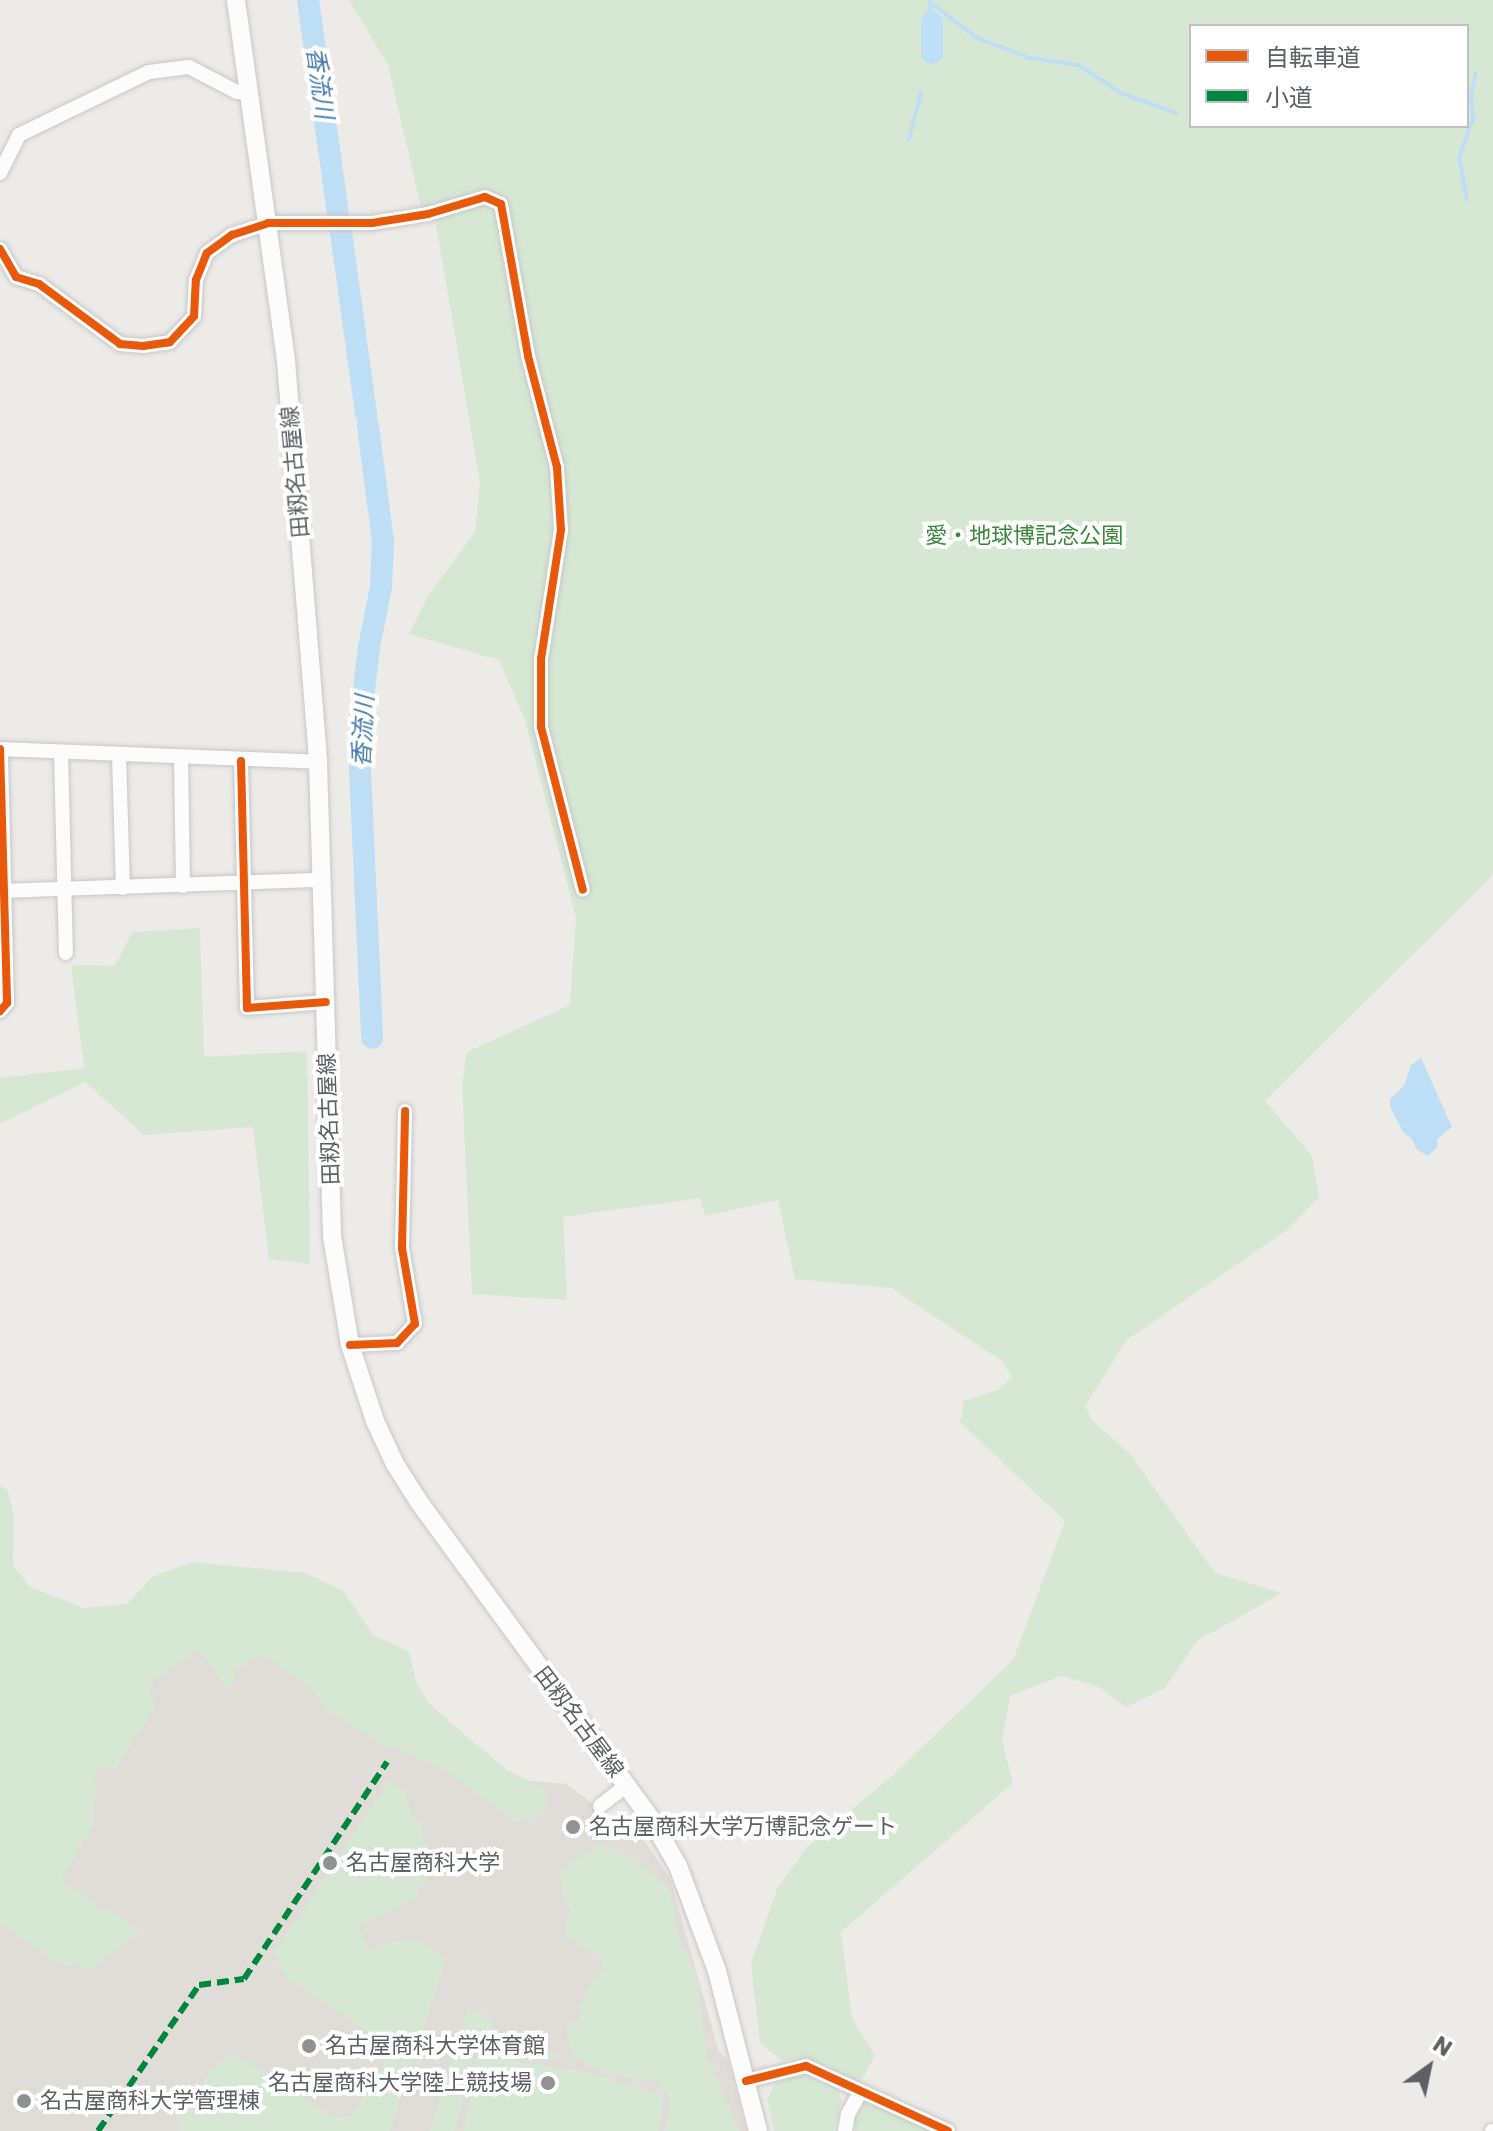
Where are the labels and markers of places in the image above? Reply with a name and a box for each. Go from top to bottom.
place label: 名古屋商科大学万博記念ゲート [589,1814,897,1840]
marker: 名古屋商科大学万博記念ゲート [564,1818,582,1836]
place label: 名古屋商科大学 [346,1850,500,1876]
marker: 名古屋商科大学 [321,1854,339,1872]
place label: 名古屋商科大学体育館 [325,2033,545,2059]
marker: 名古屋商科大学体育館 [300,2037,318,2055]
place label: 名古屋商科大学陸上競技場 [268,2070,532,2096]
marker: 名古屋商科大学陸上競技場 [539,2074,557,2092]
place label: 名古屋商科大学管理棟 [40,2088,260,2114]
marker: 名古屋商科大学管理棟 [15,2092,33,2110]

